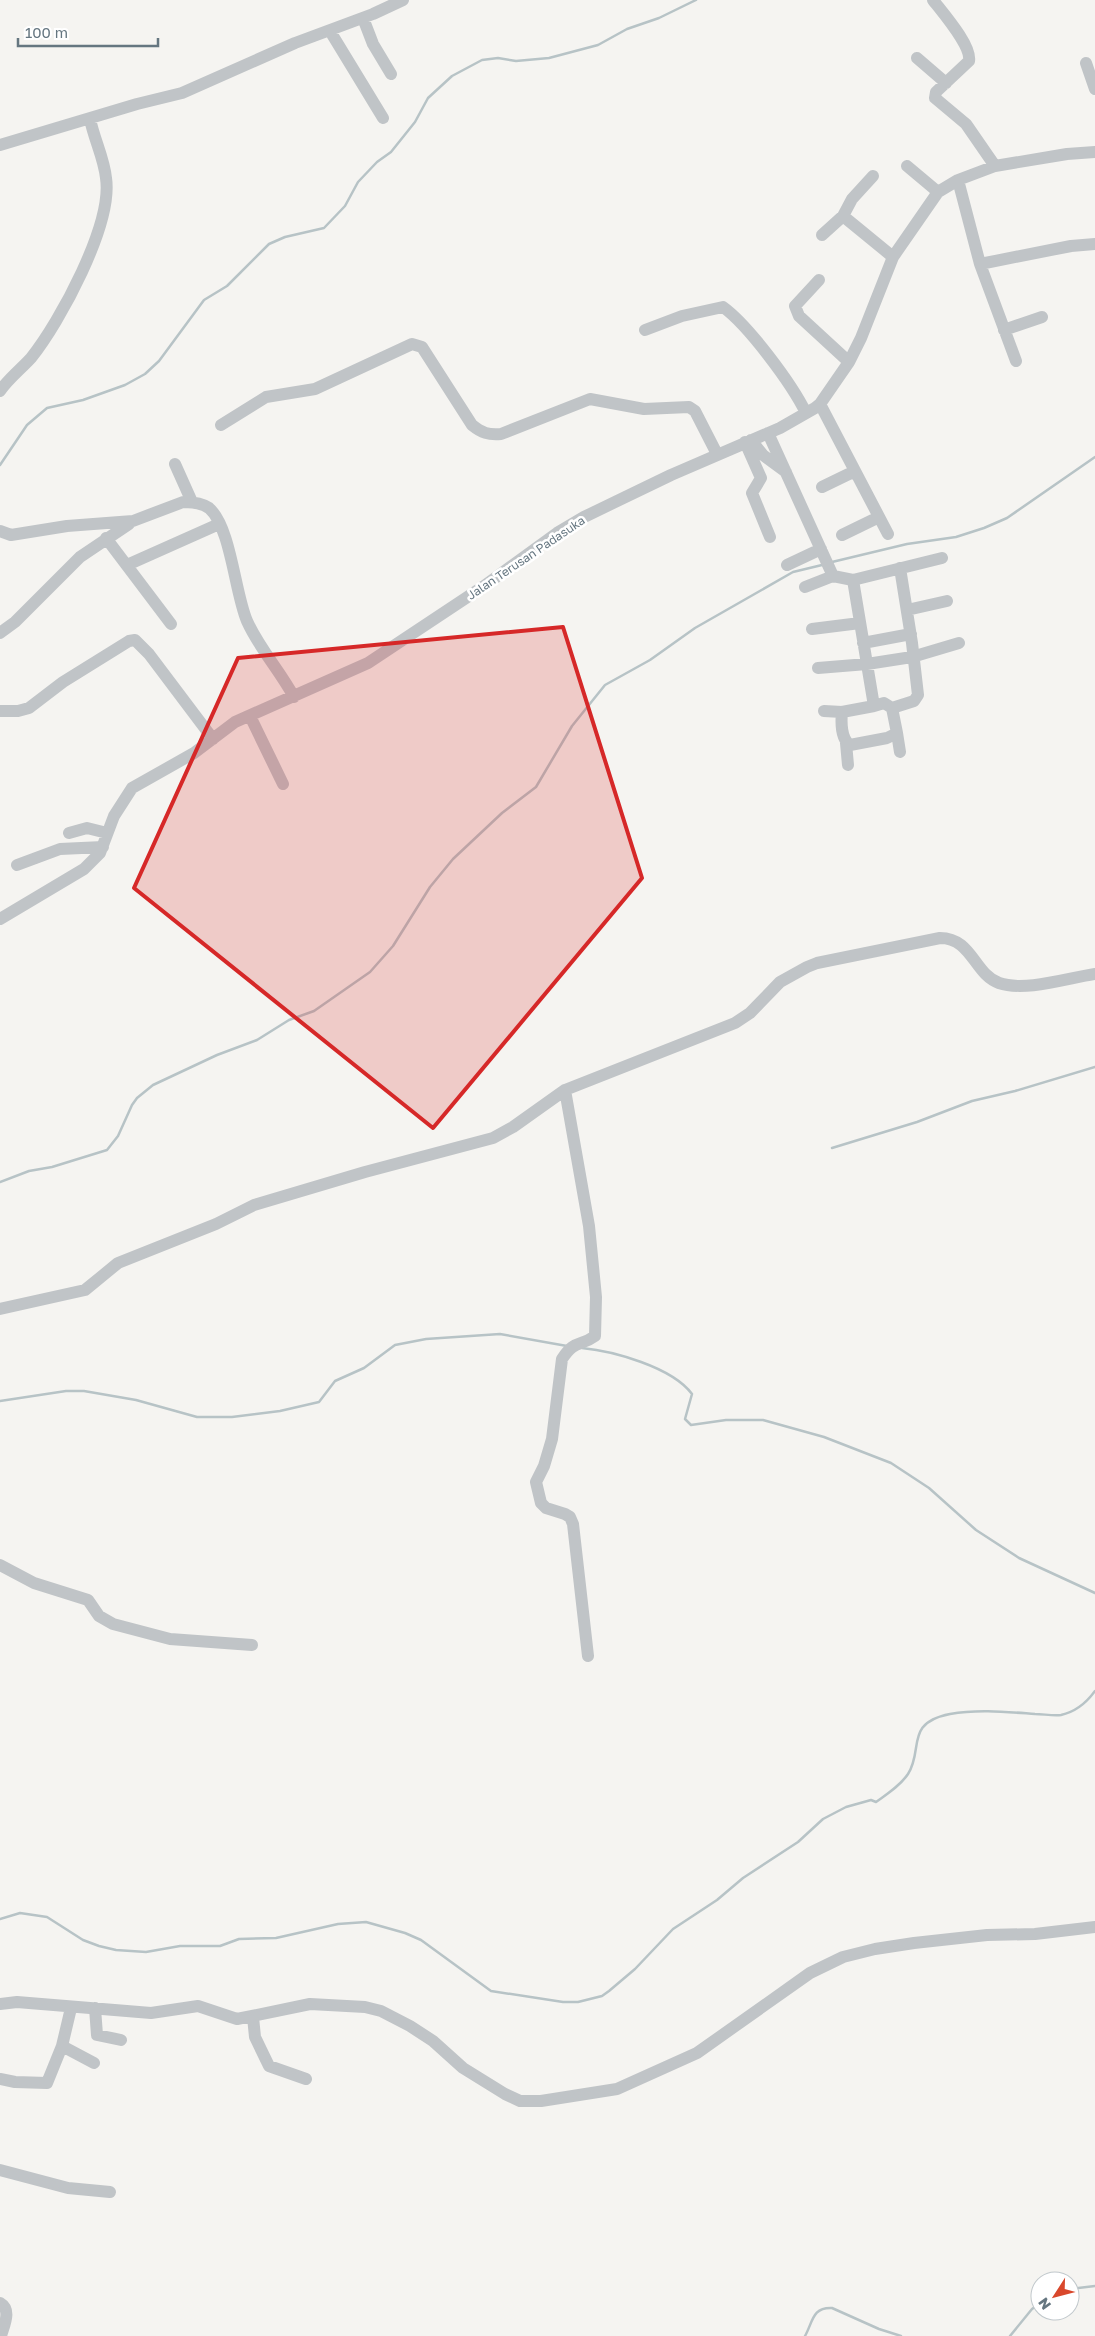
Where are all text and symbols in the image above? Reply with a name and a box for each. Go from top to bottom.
scale bar [18,15,158,47]
text: 100 m [25,23,68,41]
street label: Jalan Terusan Padasuka [464,513,588,603]
north arrow [1030,2271,1080,2321]
text: N [1034,2295,1054,2313]

